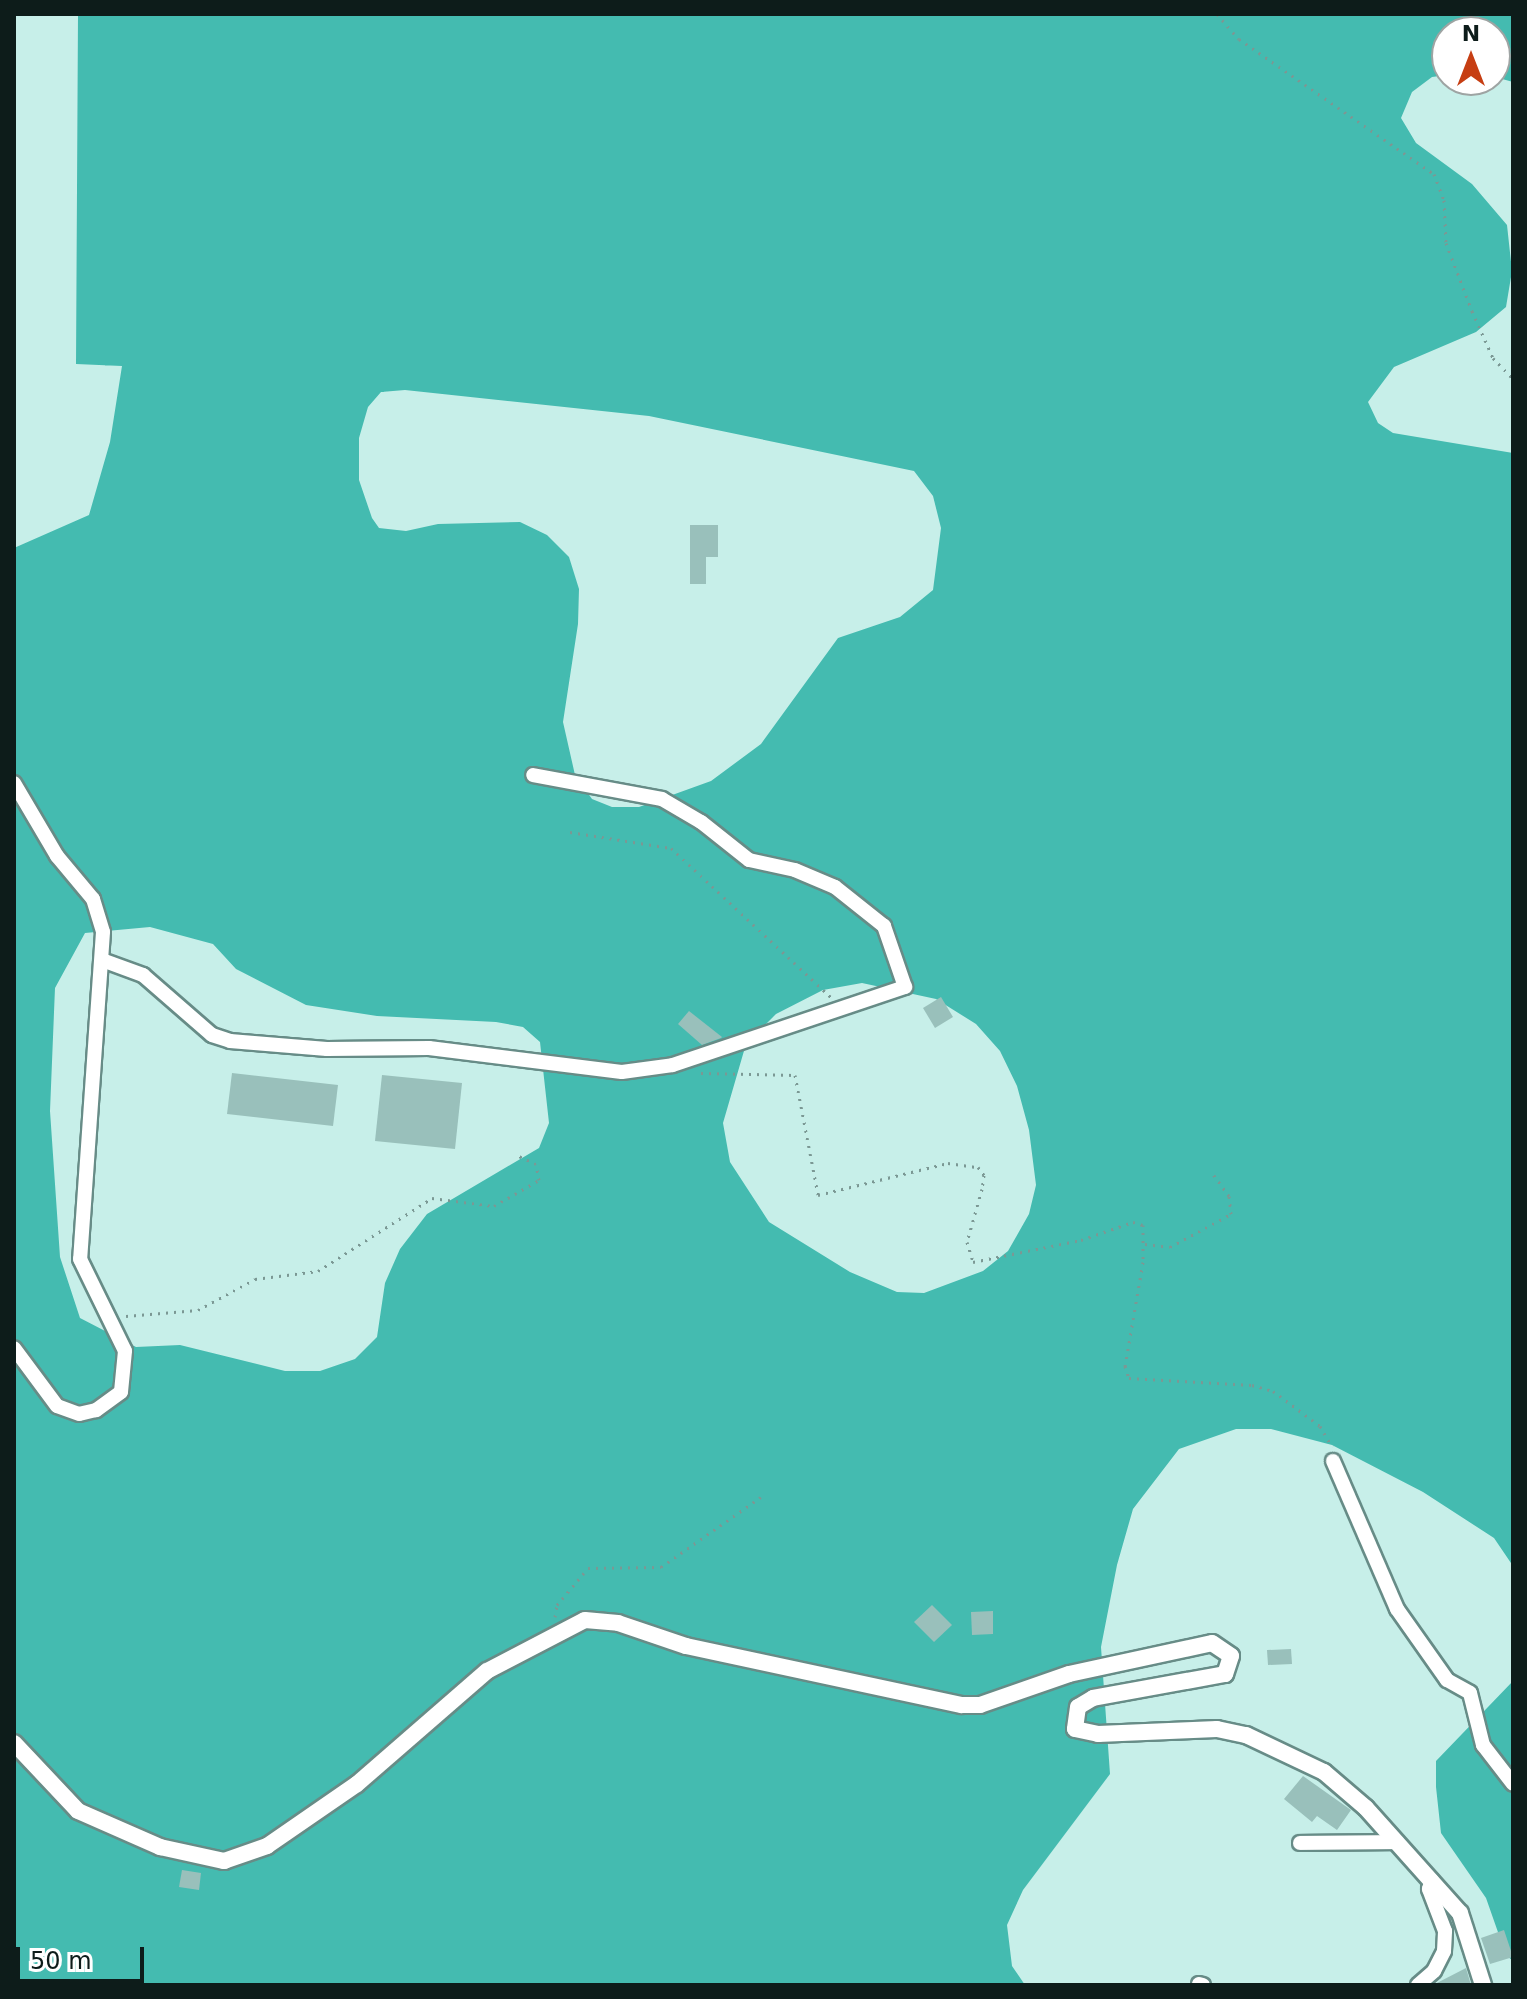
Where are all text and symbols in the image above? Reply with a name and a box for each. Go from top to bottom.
north arrow [1431,16,1511,96]
text: N [1462,21,1480,46]
scale bar [20,1931,148,1981]
text: 50 m [30,1947,92,1975]

